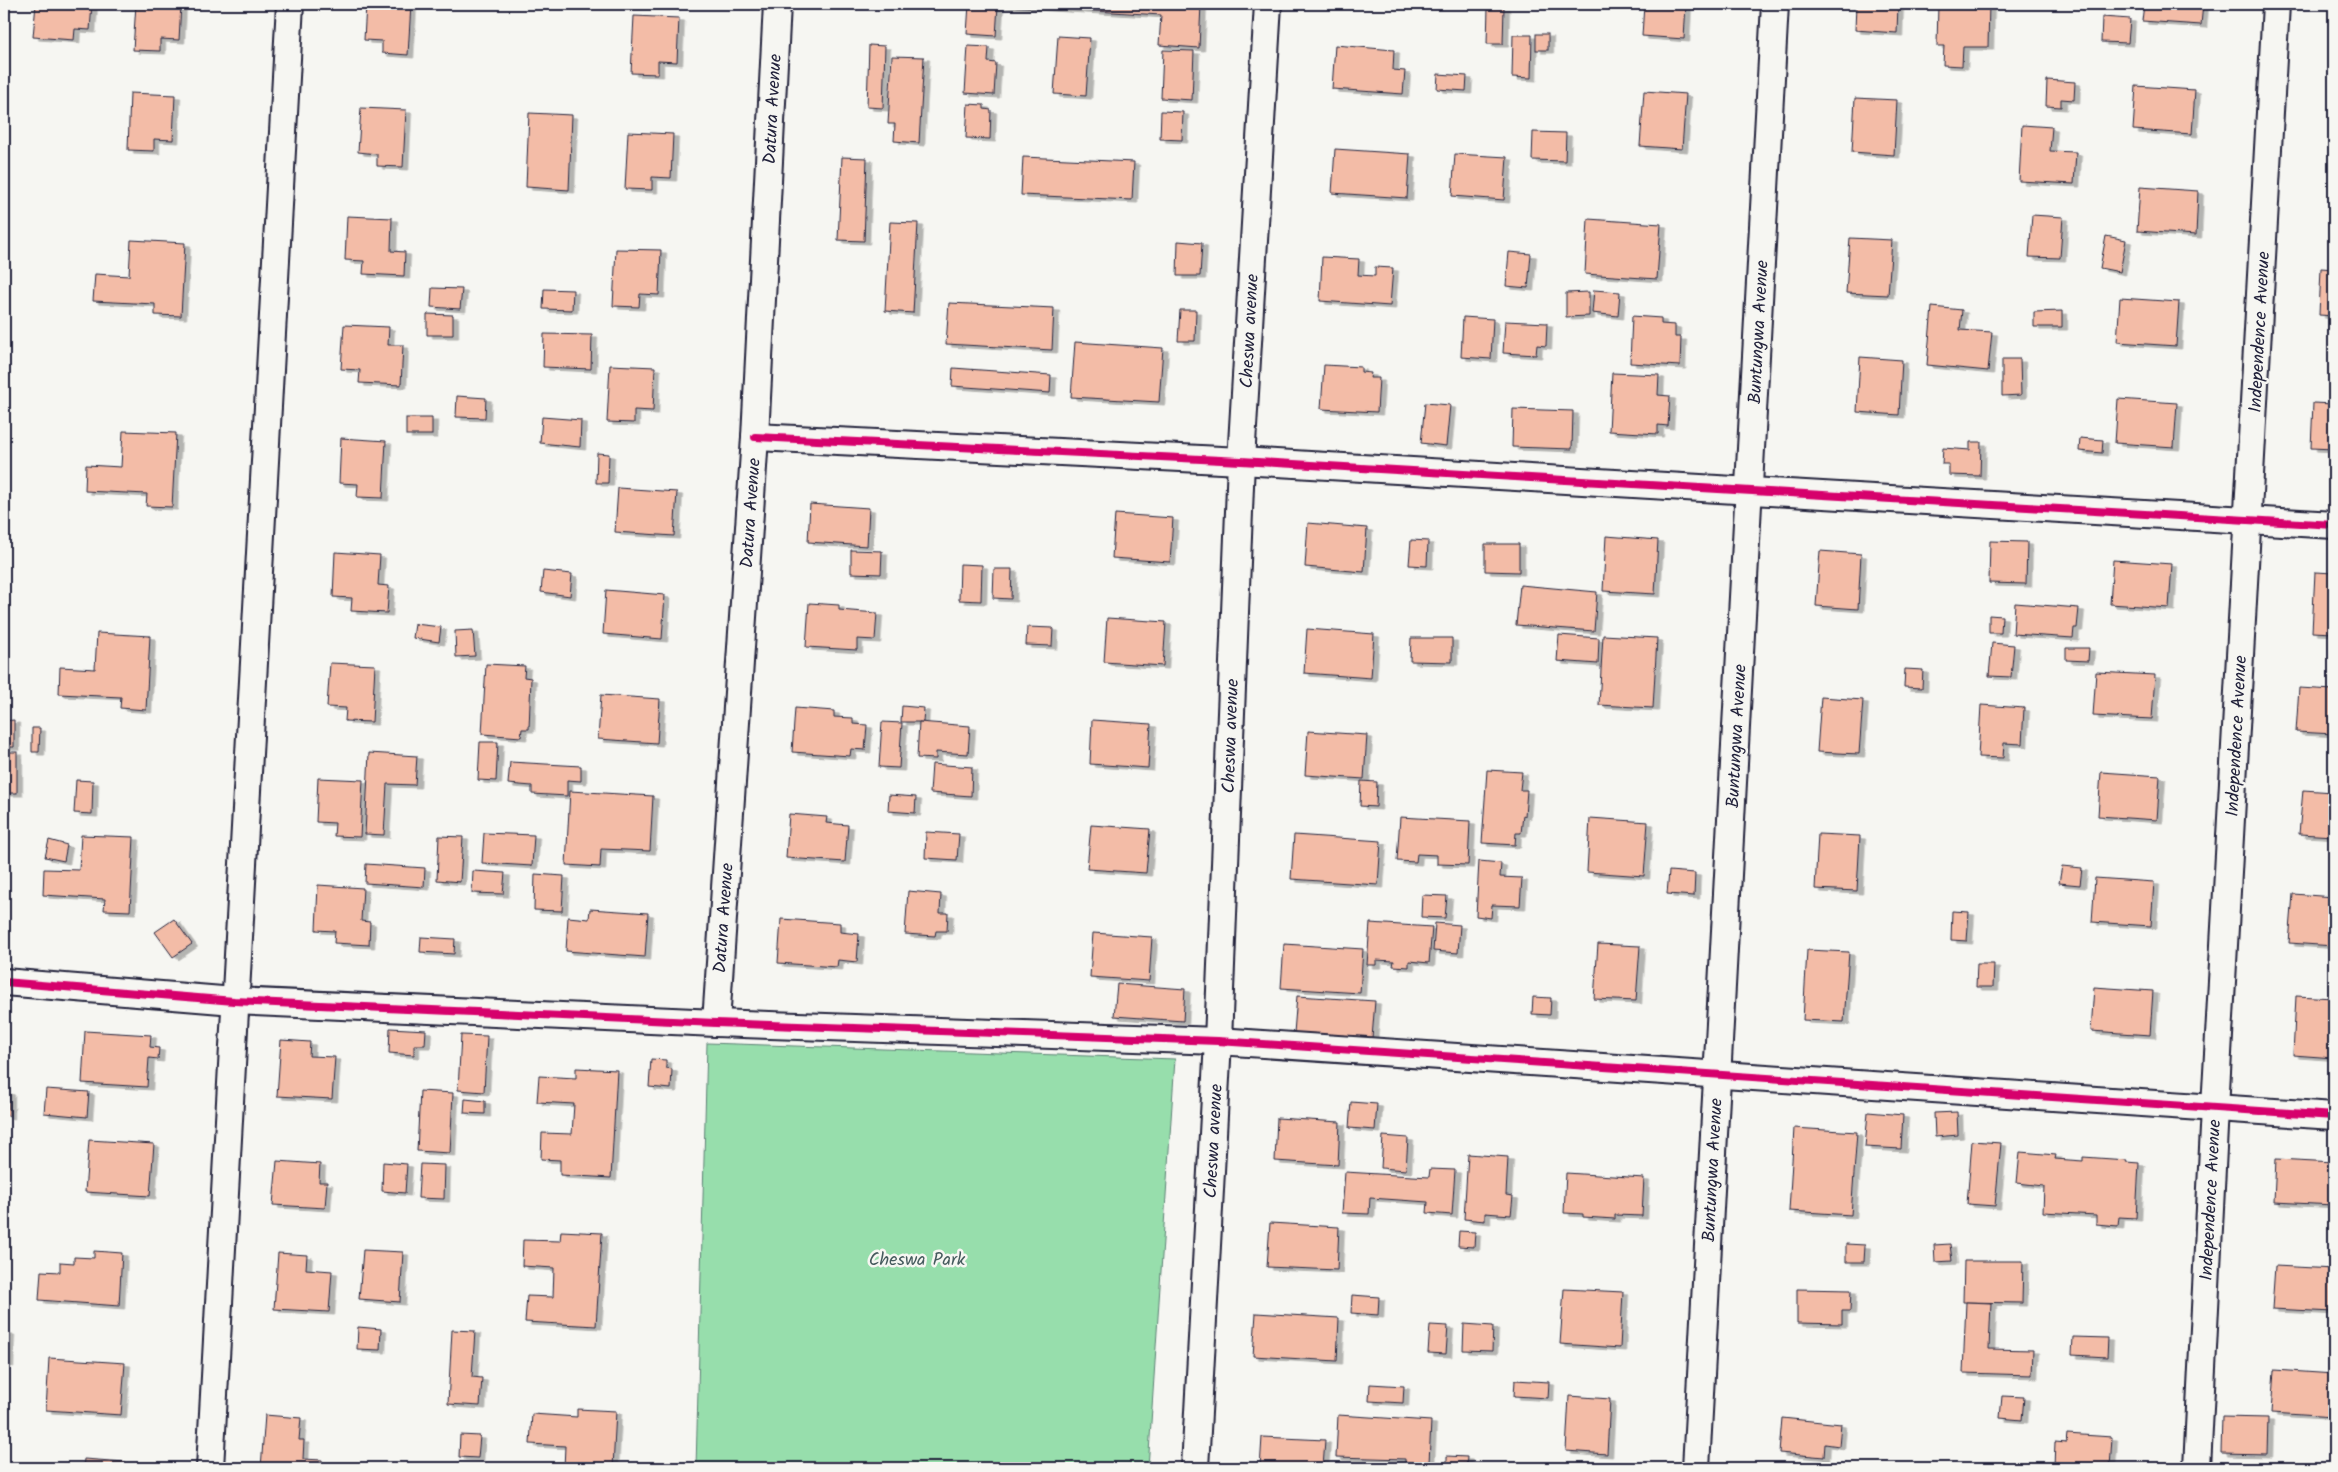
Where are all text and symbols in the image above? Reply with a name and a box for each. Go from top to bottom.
street label: Datura Avenue [756,53,791,165]
street label: Independence Avenue [2242,251,2279,414]
street label: Buntungwa Avenue [1741,259,1778,405]
street label: Cheswa avenue [1233,273,1268,389]
street label: Datura Avenue [733,457,770,569]
street label: Independence Avenue [2219,655,2256,818]
street label: Buntungwa Avenue [1719,663,1756,809]
street label: Cheswa avenue [1215,678,1248,794]
street label: Datura Avenue [706,862,743,974]
street label: Cheswa avenue [1197,1083,1232,1199]
street label: Buntungwa Avenue [1695,1097,1732,1243]
street label: Independence Avenue [2193,1119,2230,1282]
park label: Cheswa Park [869,1246,966,1275]

